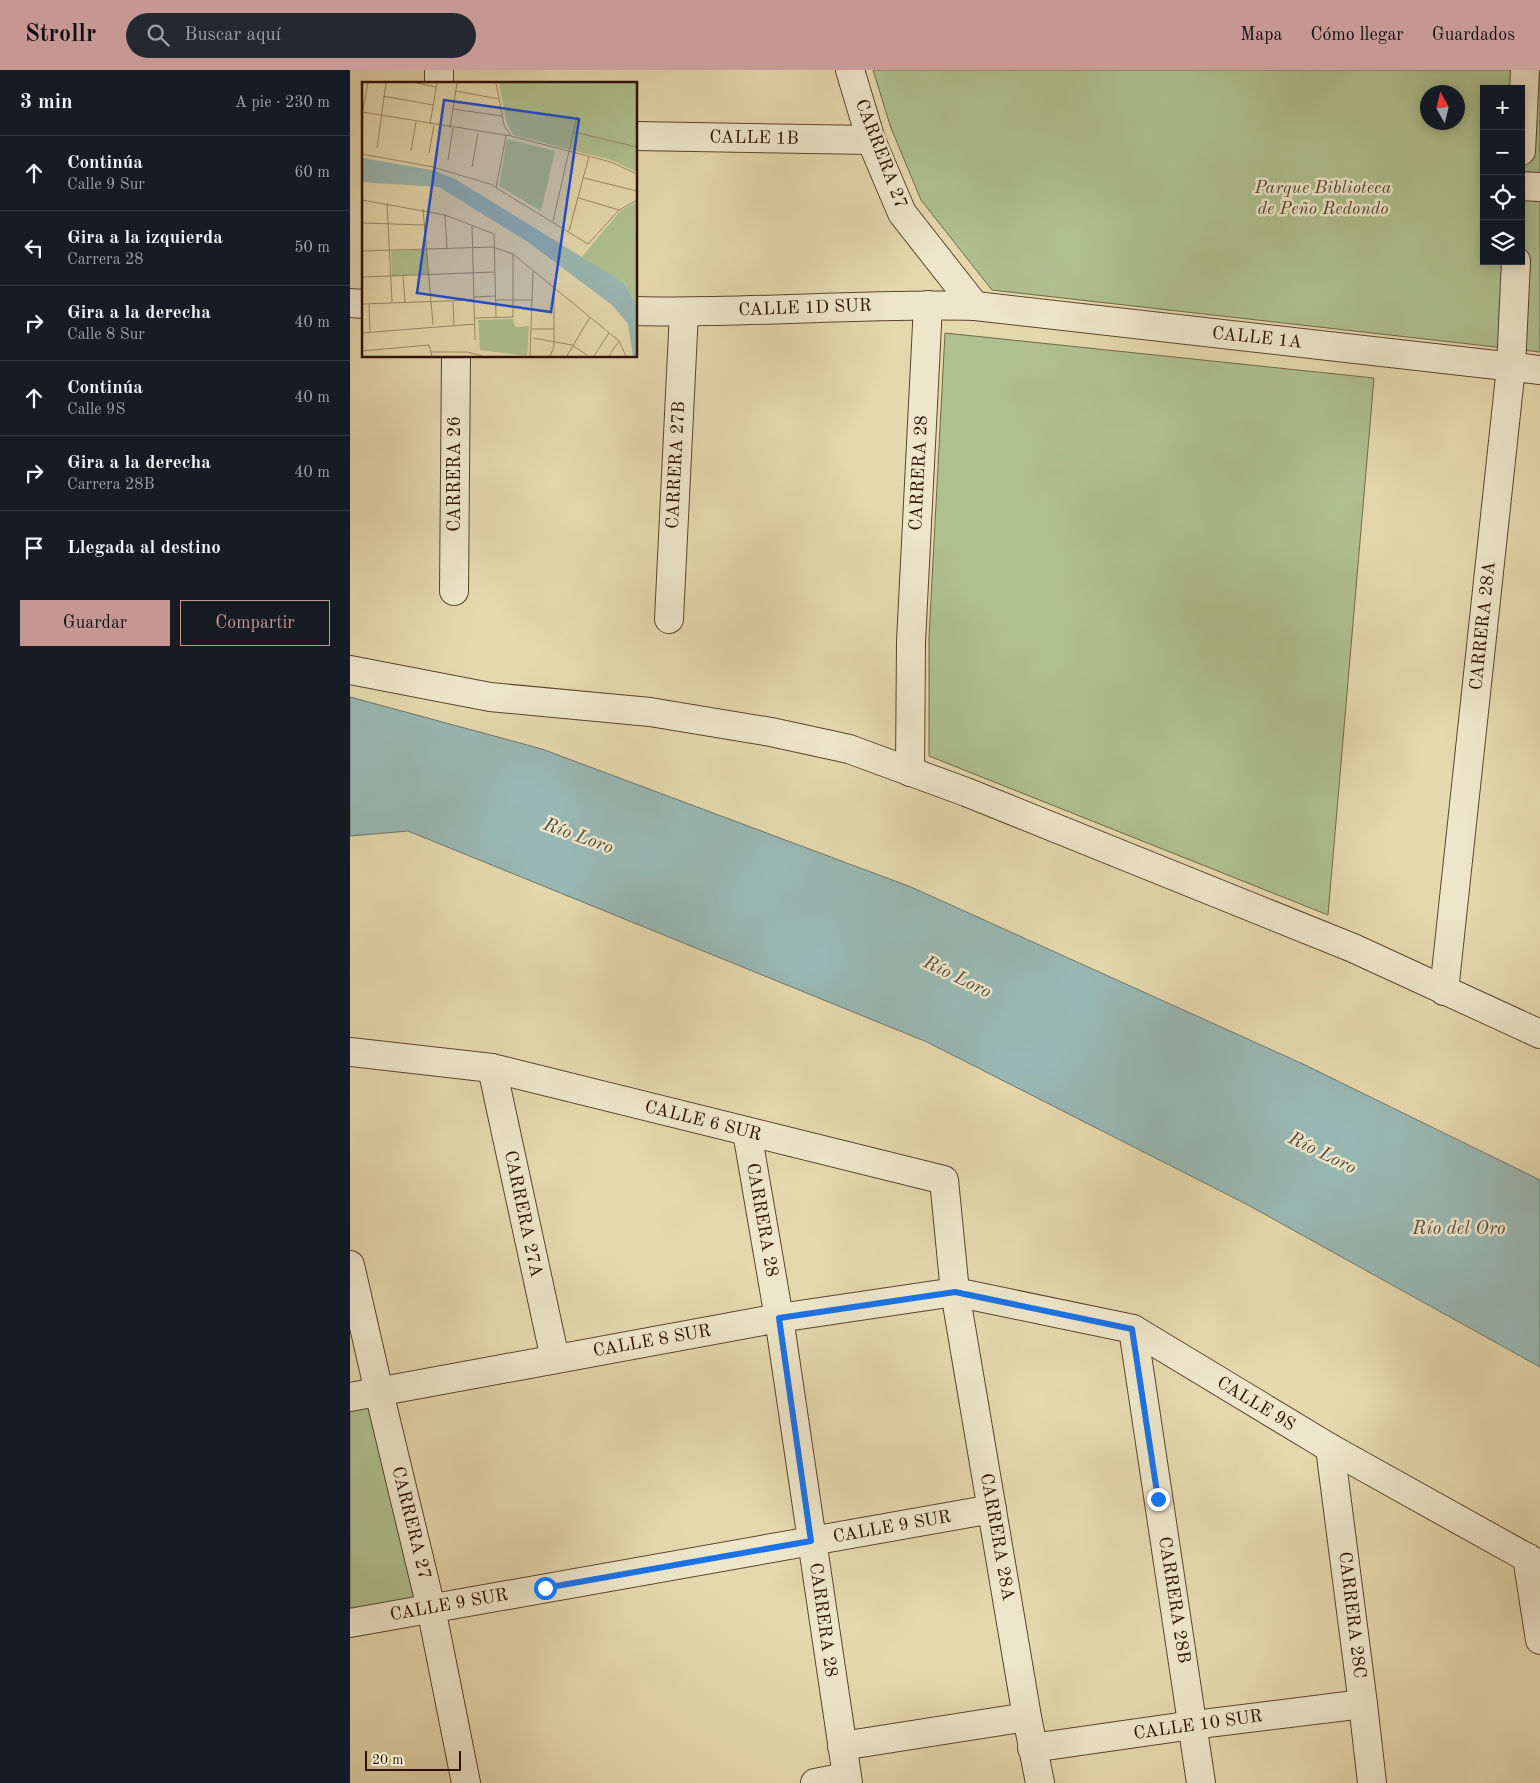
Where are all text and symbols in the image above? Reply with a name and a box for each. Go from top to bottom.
search box [126,13,476,58]
icon: search [144,21,172,49]
text: Strollr [25,23,96,47]
text: Buscar aquí [184,26,281,45]
text: Mapa [1240,26,1282,44]
text: Cómo llegar [1310,26,1404,44]
text: Guardados [1432,26,1515,44]
inset map [362,82,638,358]
north arrow [1420,85,1465,130]
map controls [1480,85,1525,265]
button: + [1480,85,1525,130]
text: 3 min [20,92,73,113]
text: A pie · 230 m [235,95,330,111]
street label: CARRERA 27 [852,97,910,211]
street label: CALLE 1B [709,128,799,148]
button: − [1480,130,1525,175]
text: Continúa [67,154,143,173]
icon: ahead [20,159,48,187]
text: 60 m [294,165,330,181]
button: locate [1480,175,1525,220]
text: Calle 9 Sur [67,177,145,193]
park label: Parque Biblioteca de Peño Redondo [1254,179,1392,218]
button: layers [1480,220,1525,265]
text: Gira a la izquierda [67,229,223,248]
icon: left [20,234,48,262]
text: 50 m [294,240,330,256]
text: Carrera 28 [67,252,144,268]
street label: CALLE 1D SUR [738,297,872,319]
text: Gira a la derecha [67,304,211,323]
icon: right [20,309,48,337]
text: 40 m [294,315,330,331]
street label: CALLE 1A [1211,324,1303,352]
text: Calle 8 Sur [67,327,145,343]
text: Continúa [67,379,143,398]
icon: ahead [20,384,48,412]
text: 40 m [294,390,330,406]
street label: CARRERA 27B [664,401,688,529]
text: Calle 9S [67,402,125,418]
street label: CARRERA 28 [907,415,931,531]
street label: CARRERA 26 [446,416,464,532]
text: Gira a la derecha [67,454,211,473]
icon: right [20,459,48,487]
text: 40 m [294,465,330,481]
text: Carrera 28B [67,477,155,493]
icon: arrive [20,534,48,562]
text: Llegada al destino [67,539,221,558]
street label: CARRERA 28A [1467,560,1499,691]
button: Guardar [20,600,170,646]
button: Compartir [180,600,330,646]
water label: Río Loro [540,815,616,858]
water label: Río Loro [919,953,994,1003]
street label: CALLE 6 SUR [643,1098,763,1144]
water label: Río Loro [1284,1129,1359,1179]
street label: CARRERA 27A [501,1149,545,1279]
street label: CARRERA 28 [743,1161,781,1279]
water label: Río del Oro [1411,1220,1506,1239]
street label: CALLE 8 SUR [592,1322,713,1360]
street label: CALLE 9S [1214,1374,1298,1434]
street label: CARRERA 27 [388,1465,434,1581]
street label: CARRERA 28A [977,1472,1017,1603]
route end [1147,1488,1170,1511]
street label: CALLE 9 SUR [832,1508,953,1546]
street label: CARRERA 28B [1155,1535,1193,1665]
street label: CARRERA 28C [1335,1551,1369,1679]
street label: CARRERA 28 [806,1561,840,1679]
route start [534,1577,557,1600]
street label: CALLE 9 SUR [389,1586,510,1624]
street label: CALLE 10 SUR [1132,1707,1264,1743]
scale bar [365,1748,461,1771]
text: 20 m [372,1753,403,1767]

